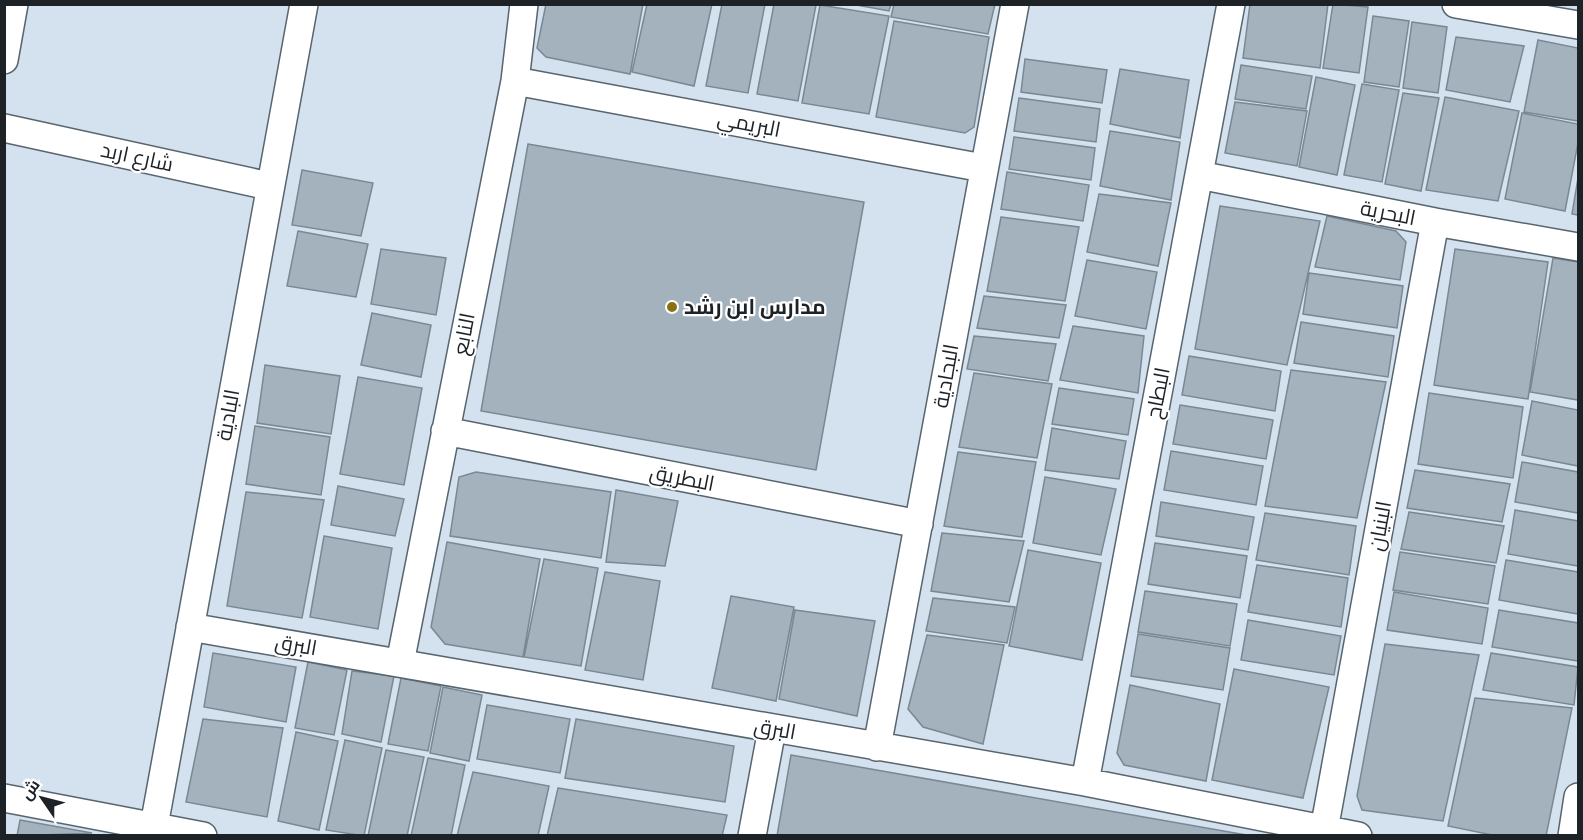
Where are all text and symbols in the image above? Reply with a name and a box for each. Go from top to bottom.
street label: البريمي [715,103,783,146]
street label: شارع اربد [98,135,176,178]
street label: البحرية [1358,193,1418,231]
place label: مدارس ابن رشد [684,292,826,320]
marker: مدارس ابن رشد [665,300,679,314]
street label: النابع [445,310,482,358]
street label: البجادية [926,342,964,410]
street label: البطاح [1138,365,1177,421]
street label: البادية [209,387,245,443]
street label: البطريق [647,457,717,497]
street label: البنيان [1361,499,1397,553]
street label: البرق [273,627,319,661]
street label: البرق [752,711,798,745]
north arrow [12,768,72,828]
text: ش [16,775,44,804]

